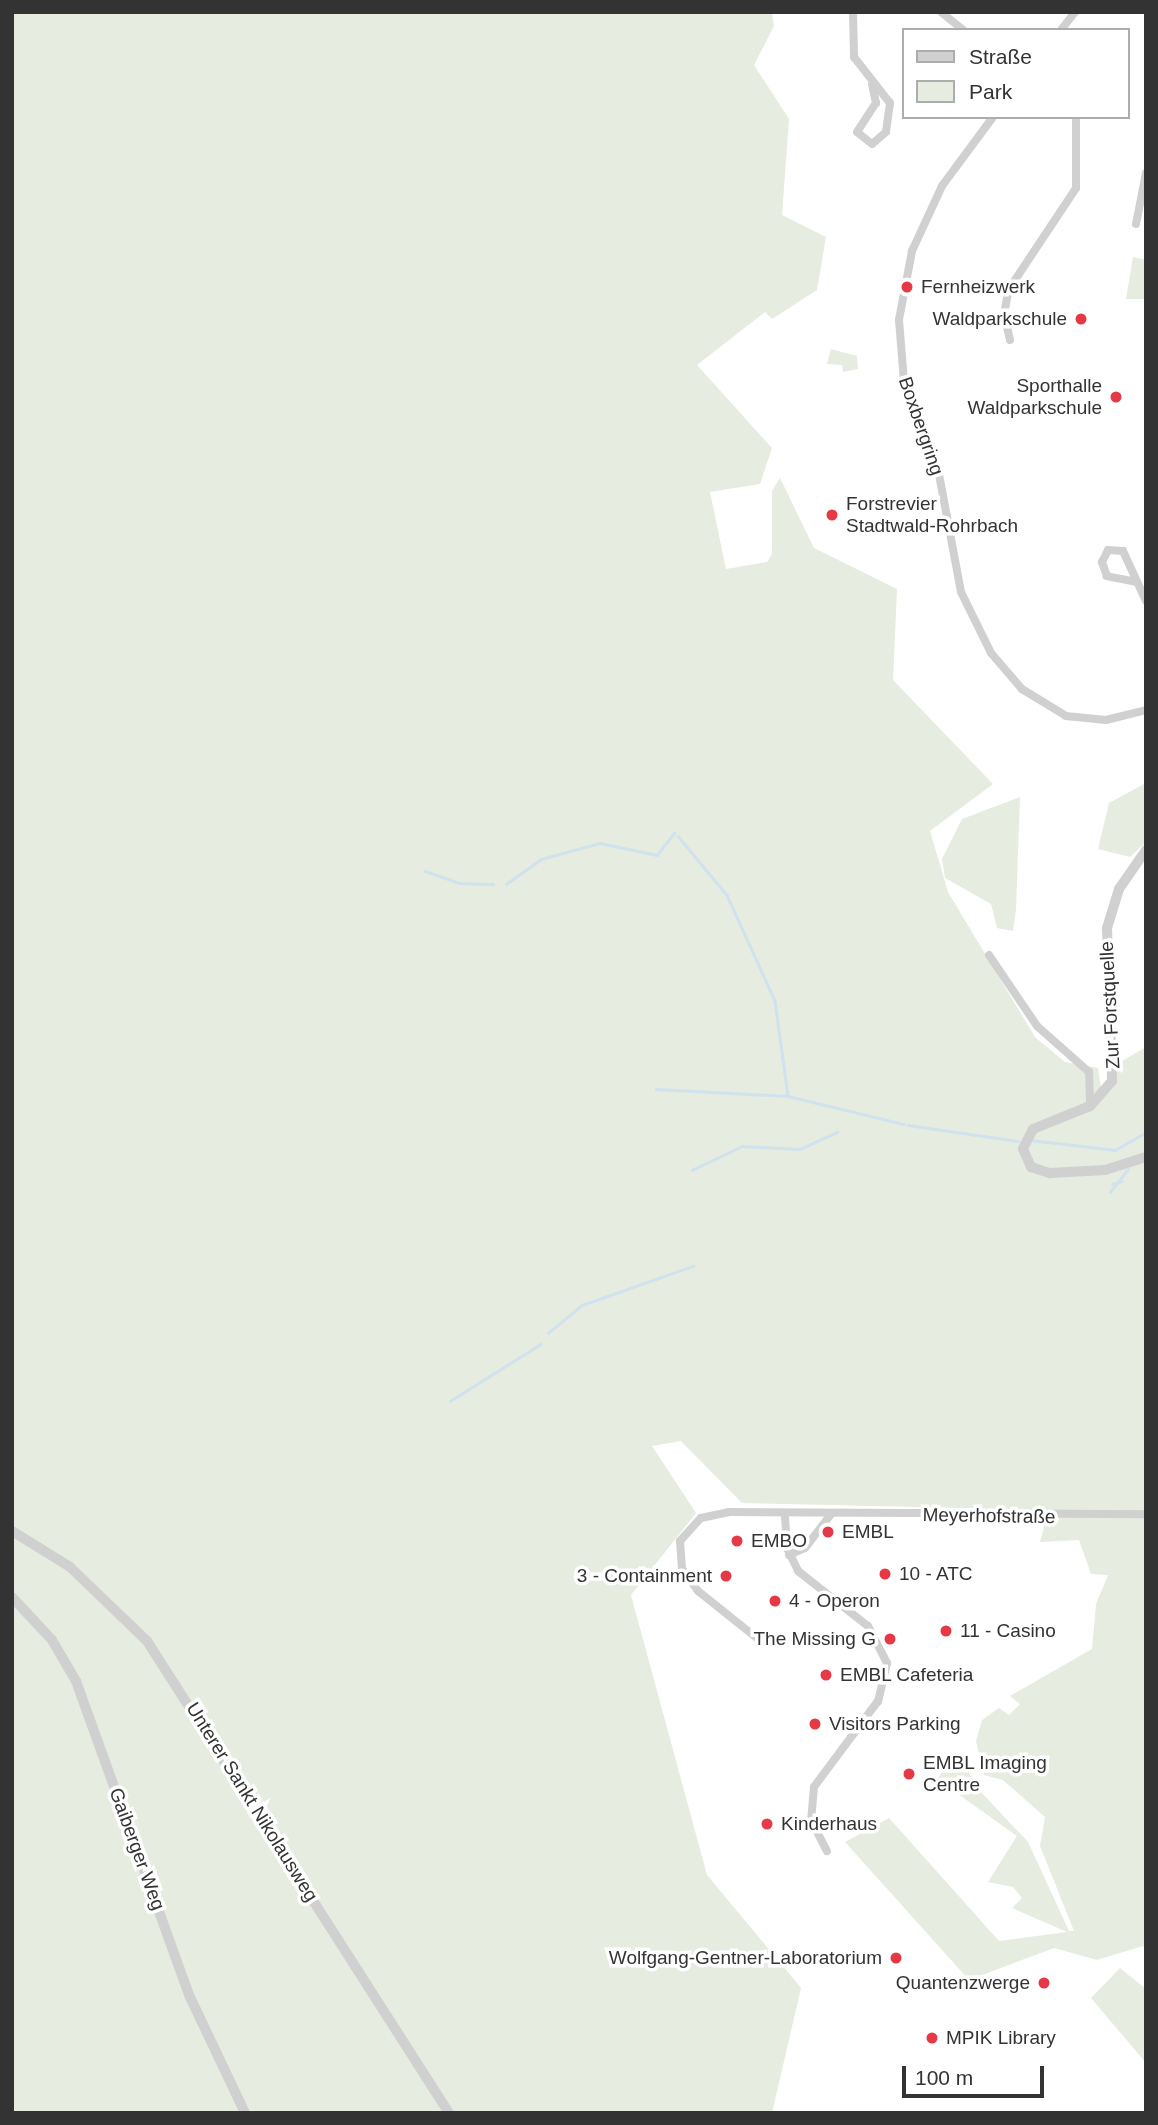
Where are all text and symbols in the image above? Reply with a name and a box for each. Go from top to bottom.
legend [902,28,1130,119]
text: Straße [969,45,1032,68]
text: Park [969,80,1012,103]
place label: Fernheizwerk [921,276,1035,298]
marker: Fernheizwerk [899,279,915,295]
place label: Waldparkschule [933,308,1067,330]
marker: Waldparkschule [1073,311,1089,327]
street label: Boxbergring [894,374,948,478]
place label: Sporthalle Waldparkschule [968,375,1102,419]
marker: Sporthalle Waldparkschule [1108,389,1124,405]
place label: Forstrevier Stadtwald-Rohrbach [846,493,1018,537]
marker: Forstrevier Stadtwald-Rohrbach [824,507,840,523]
street label: Zur Forstquelle [1095,941,1125,1069]
street label: Meyerhofstraße [922,1503,1056,1529]
place label: EMBL [842,1521,894,1543]
marker: EMBL [820,1524,836,1540]
place label: EMBO [751,1530,807,1552]
marker: EMBO [729,1533,745,1549]
place label: 10 - ATC [899,1563,974,1585]
place label: 3 - Containment [577,1565,712,1587]
marker: 10 - ATC [877,1566,893,1582]
marker: 3 - Containment [718,1568,734,1584]
place label: 4 - Operon [789,1590,880,1612]
marker: 4 - Operon [767,1593,783,1609]
place label: 11 - Casino [960,1620,1056,1642]
marker: 11 - Casino [938,1623,954,1639]
place label: The Missing G [754,1628,876,1650]
marker: The Missing G [882,1631,898,1647]
place label: EMBL Cafeteria [840,1664,974,1686]
marker: EMBL Cafeteria [818,1667,834,1683]
street label: Unterer Sankt Nikolausweg [181,1698,323,1906]
place label: Visitors Parking [829,1713,961,1735]
marker: Visitors Parking [807,1716,823,1732]
place label: EMBL Imaging Centre [923,1752,1048,1796]
marker: EMBL Imaging Centre [901,1766,917,1782]
street label: Gaiberger Weg [104,1785,170,1913]
place label: Kinderhaus [781,1813,877,1835]
marker: Kinderhaus [759,1816,775,1832]
place label: Wolfgang-Gentner-Laboratorium [609,1947,882,1969]
marker: Wolfgang-Gentner-Laboratorium [888,1950,904,1966]
place label: Quantenzwerge [896,1972,1030,1994]
marker: Quantenzwerge [1036,1975,1052,1991]
place label: MPIK Library [946,2027,1056,2049]
marker: MPIK Library [924,2030,940,2046]
scale bar [906,2052,1048,2096]
text: 100 m [915,2066,973,2089]

